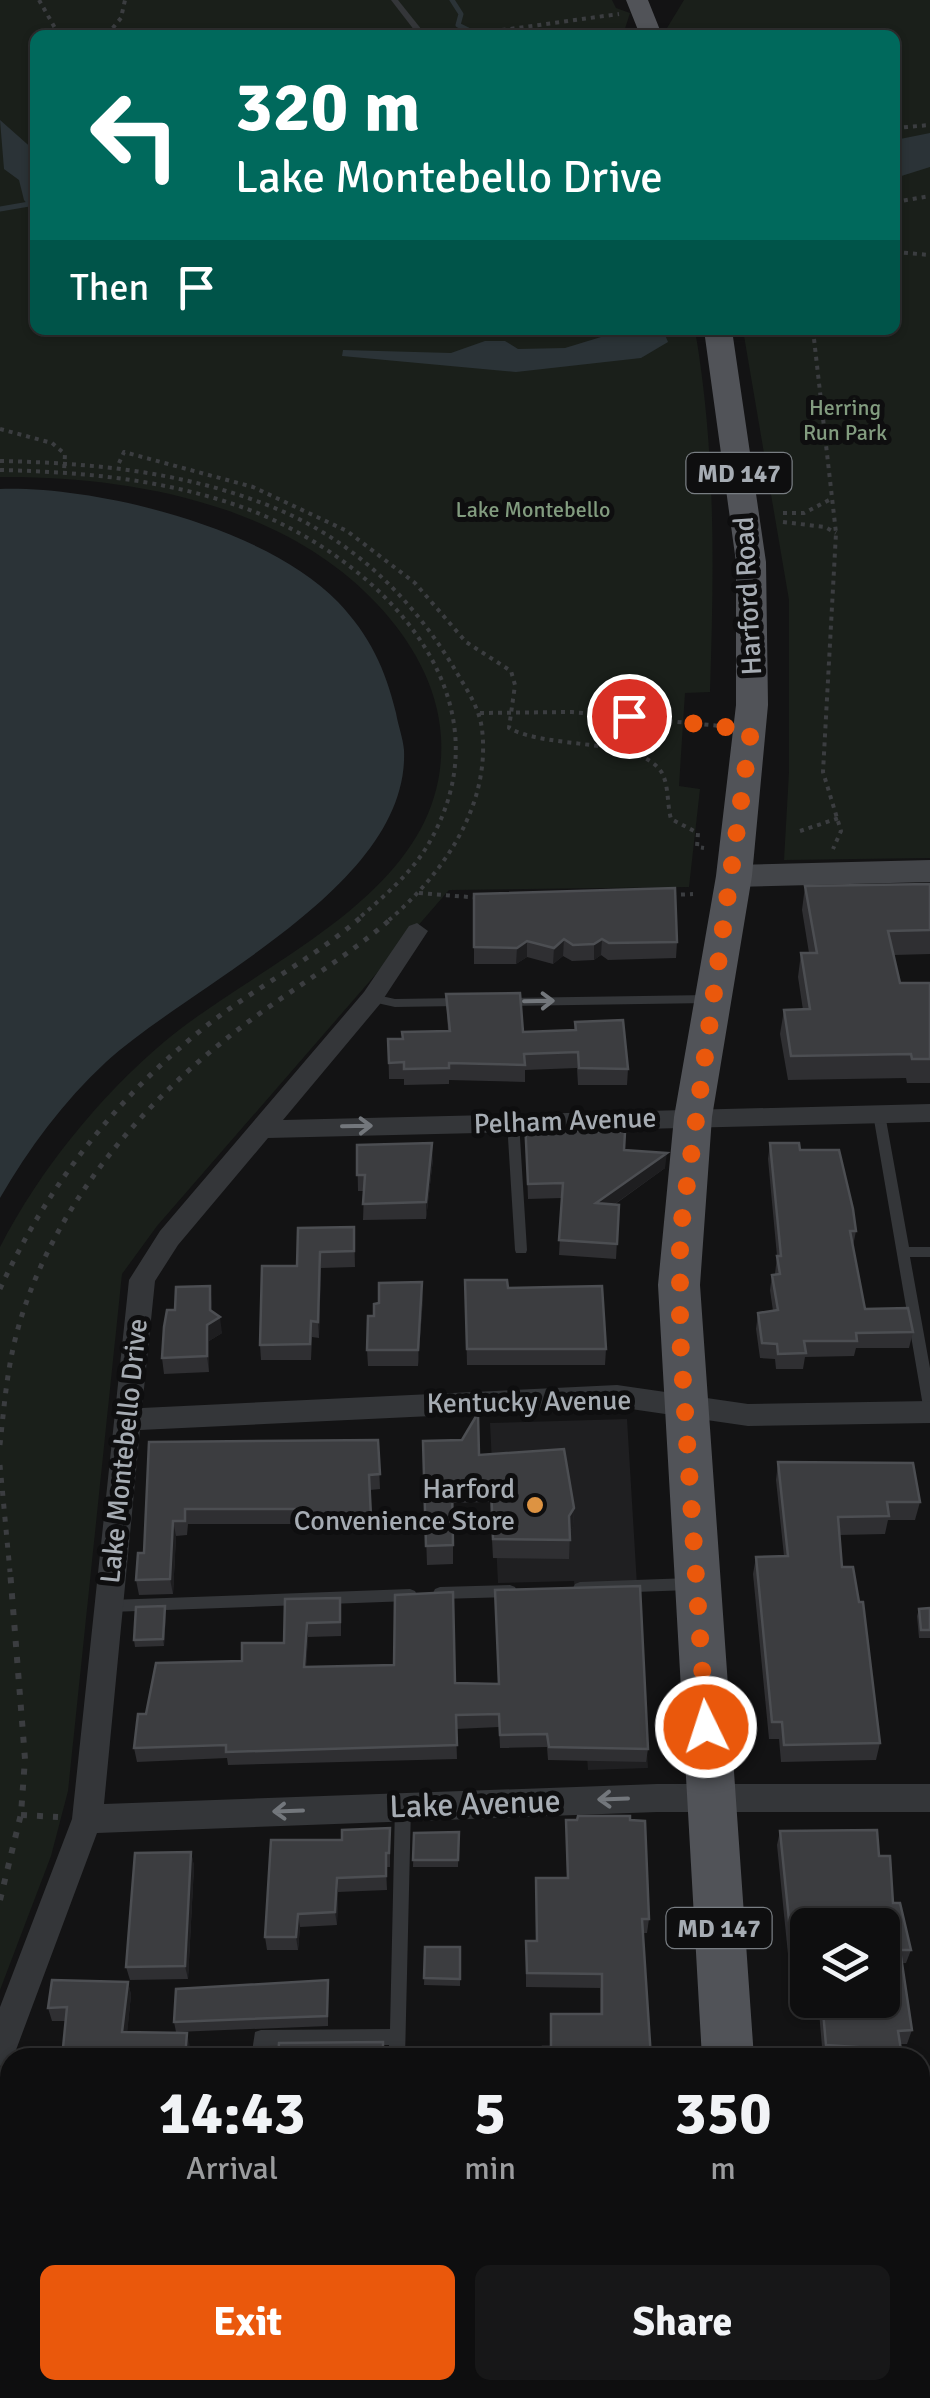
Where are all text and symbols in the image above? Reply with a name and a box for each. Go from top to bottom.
text: 320 m [235,64,420,150]
icon: left [70,70,200,200]
text: Lake Montebello Drive [235,150,663,205]
icon: arrive [169,260,224,315]
text: Then [70,264,149,311]
park label: Herring Run Park [803,394,887,446]
road number: MD 147 [686,453,792,493]
park label: Lake Montebello [455,496,611,523]
street label: Harford Road [727,516,769,676]
pin [587,674,672,759]
icon: arrive [602,689,657,744]
one-way arrow [522,992,555,1010]
street label: Pelham Avenue [473,1101,657,1141]
one-way arrow [340,1117,372,1136]
street label: Lake Montebello Drive [93,1317,155,1585]
street label: Kentucky Avenue [426,1383,632,1421]
place label: Harford Convenience Store [294,1472,515,1538]
marker: Harford Convenience Store [524,1494,546,1516]
position arrow [654,1675,758,1779]
street label: Lake Avenue [389,1782,561,1826]
one-way arrow [598,1790,630,1809]
one-way arrow [273,1802,305,1821]
road number: MD 147 [666,1908,772,1948]
map controls [790,1908,900,2018]
button: layers [790,1908,900,2018]
text: 14:43 [158,2077,306,2151]
text: 5 [474,2077,506,2151]
text: 350 [674,2077,772,2151]
text: Arrival [186,2149,278,2188]
text: min [464,2149,516,2188]
text: m [710,2149,736,2188]
button: Exit [40,2265,455,2380]
button: Share [475,2265,890,2380]

